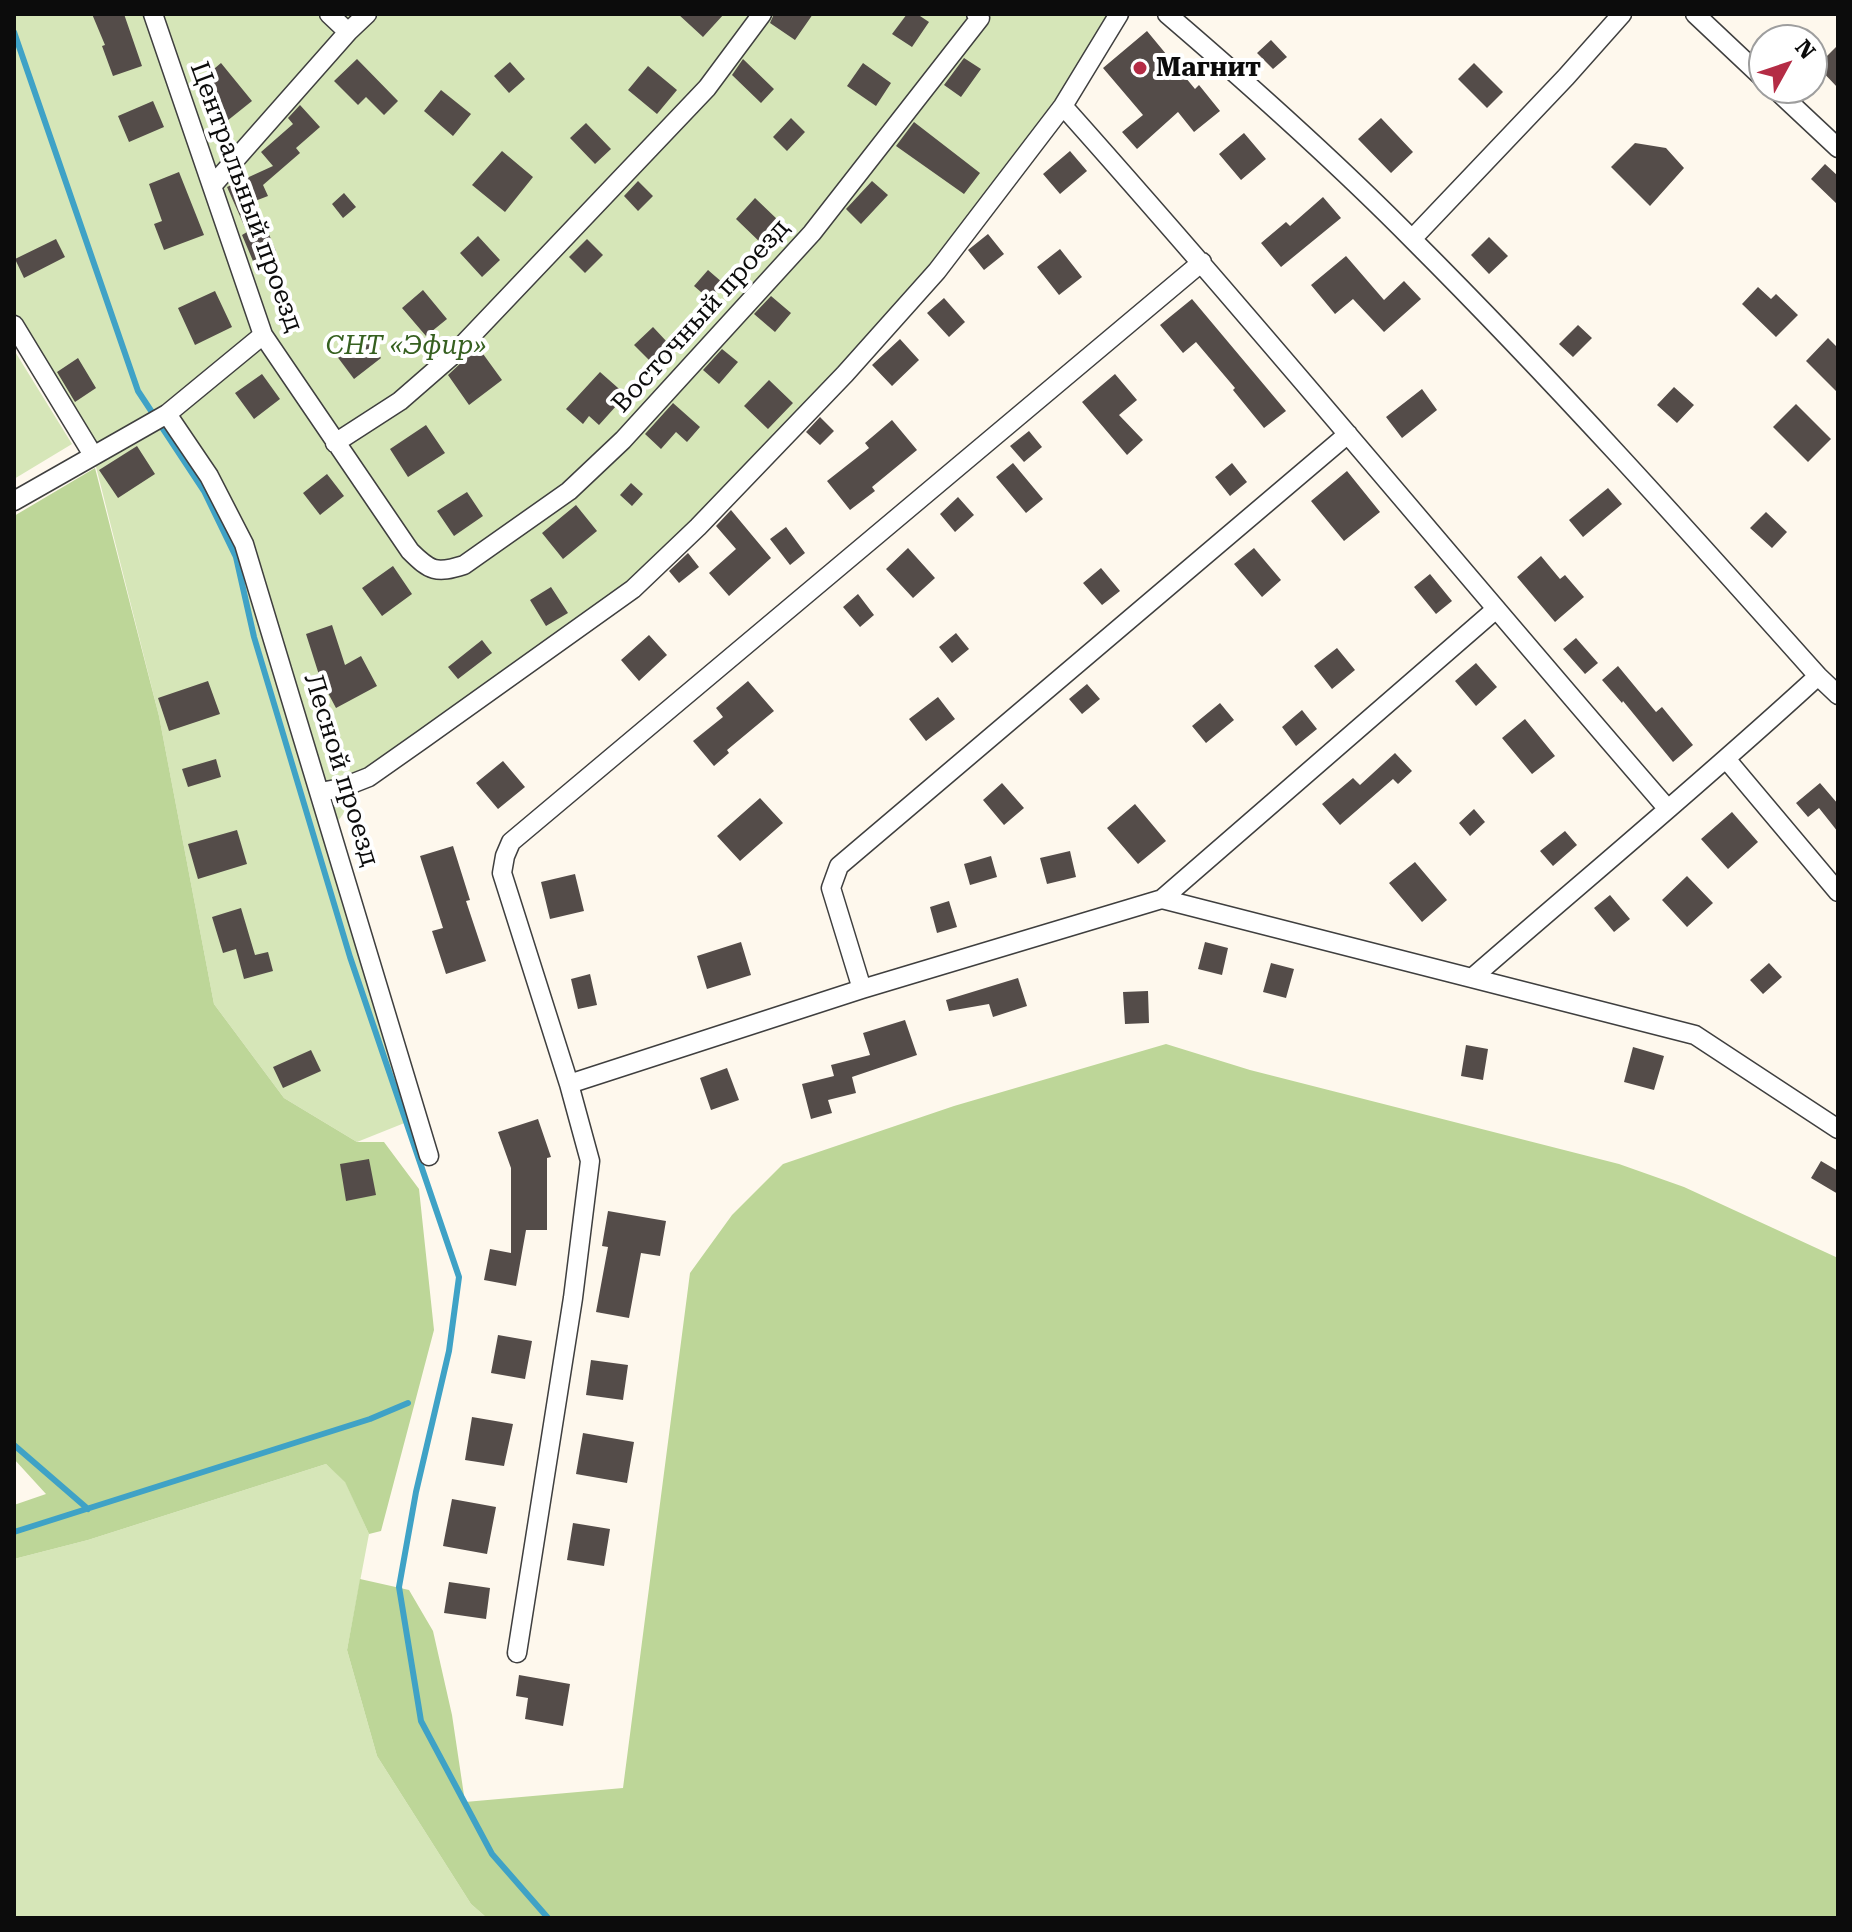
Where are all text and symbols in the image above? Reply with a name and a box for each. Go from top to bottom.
north arrow [1748,24,1828,104]
text: N [1790,35,1820,64]
place label: Магнит [1156,52,1261,84]
street label: Центральный проезд [183,58,309,336]
marker: Магнит [1131,59,1149,77]
street label: Восточный проезд [606,213,796,419]
park label: СНТ «Эфир» [326,330,486,362]
street label: Лесной проезд [297,670,385,870]

